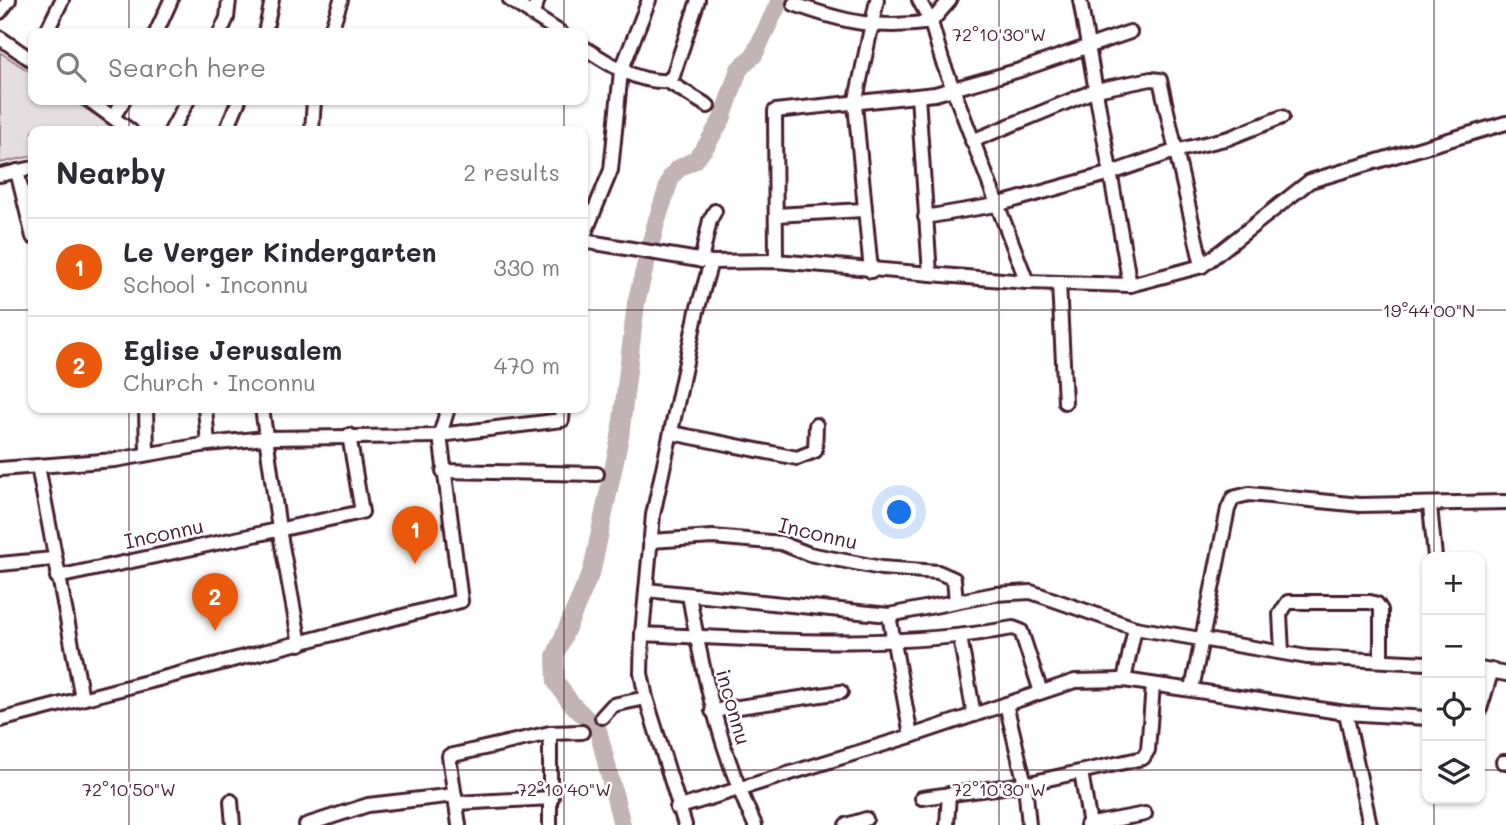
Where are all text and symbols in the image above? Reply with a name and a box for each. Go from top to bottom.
text: 72°10'30"W [952,22,1046,46]
search box [28,28,588,105]
icon: search [52,48,90,86]
text: Search here [108,50,266,84]
text: Nearby [56,152,166,192]
text: 2 results [463,157,560,187]
text: Le Verger Kindergarten [123,235,436,269]
text: 1 [74,252,84,282]
text: 330 m [493,252,560,282]
text: School · Inconnu [123,269,308,299]
text: 19°44'00"N [1383,298,1475,322]
text: Eglise Jerusalem [123,333,342,367]
text: 2 [73,350,85,380]
text: 470 m [494,350,560,380]
text: Church · Inconnu [123,367,316,397]
your location [882,495,916,529]
pin: 1 [392,506,438,564]
street label: Inconnu [776,510,861,555]
street label: Inconnu [122,511,206,554]
map controls [1422,552,1485,804]
button: + [1422,552,1485,615]
pin: 2 [192,573,238,631]
button: − [1422,615,1485,678]
street label: inconnu [711,666,758,748]
button: locate [1422,678,1485,741]
button: layers [1422,741,1485,804]
text: 72°10'50"W [82,777,176,801]
text: 72°10'40"W [517,777,611,801]
text: 72°10'30"W [952,777,1046,801]

